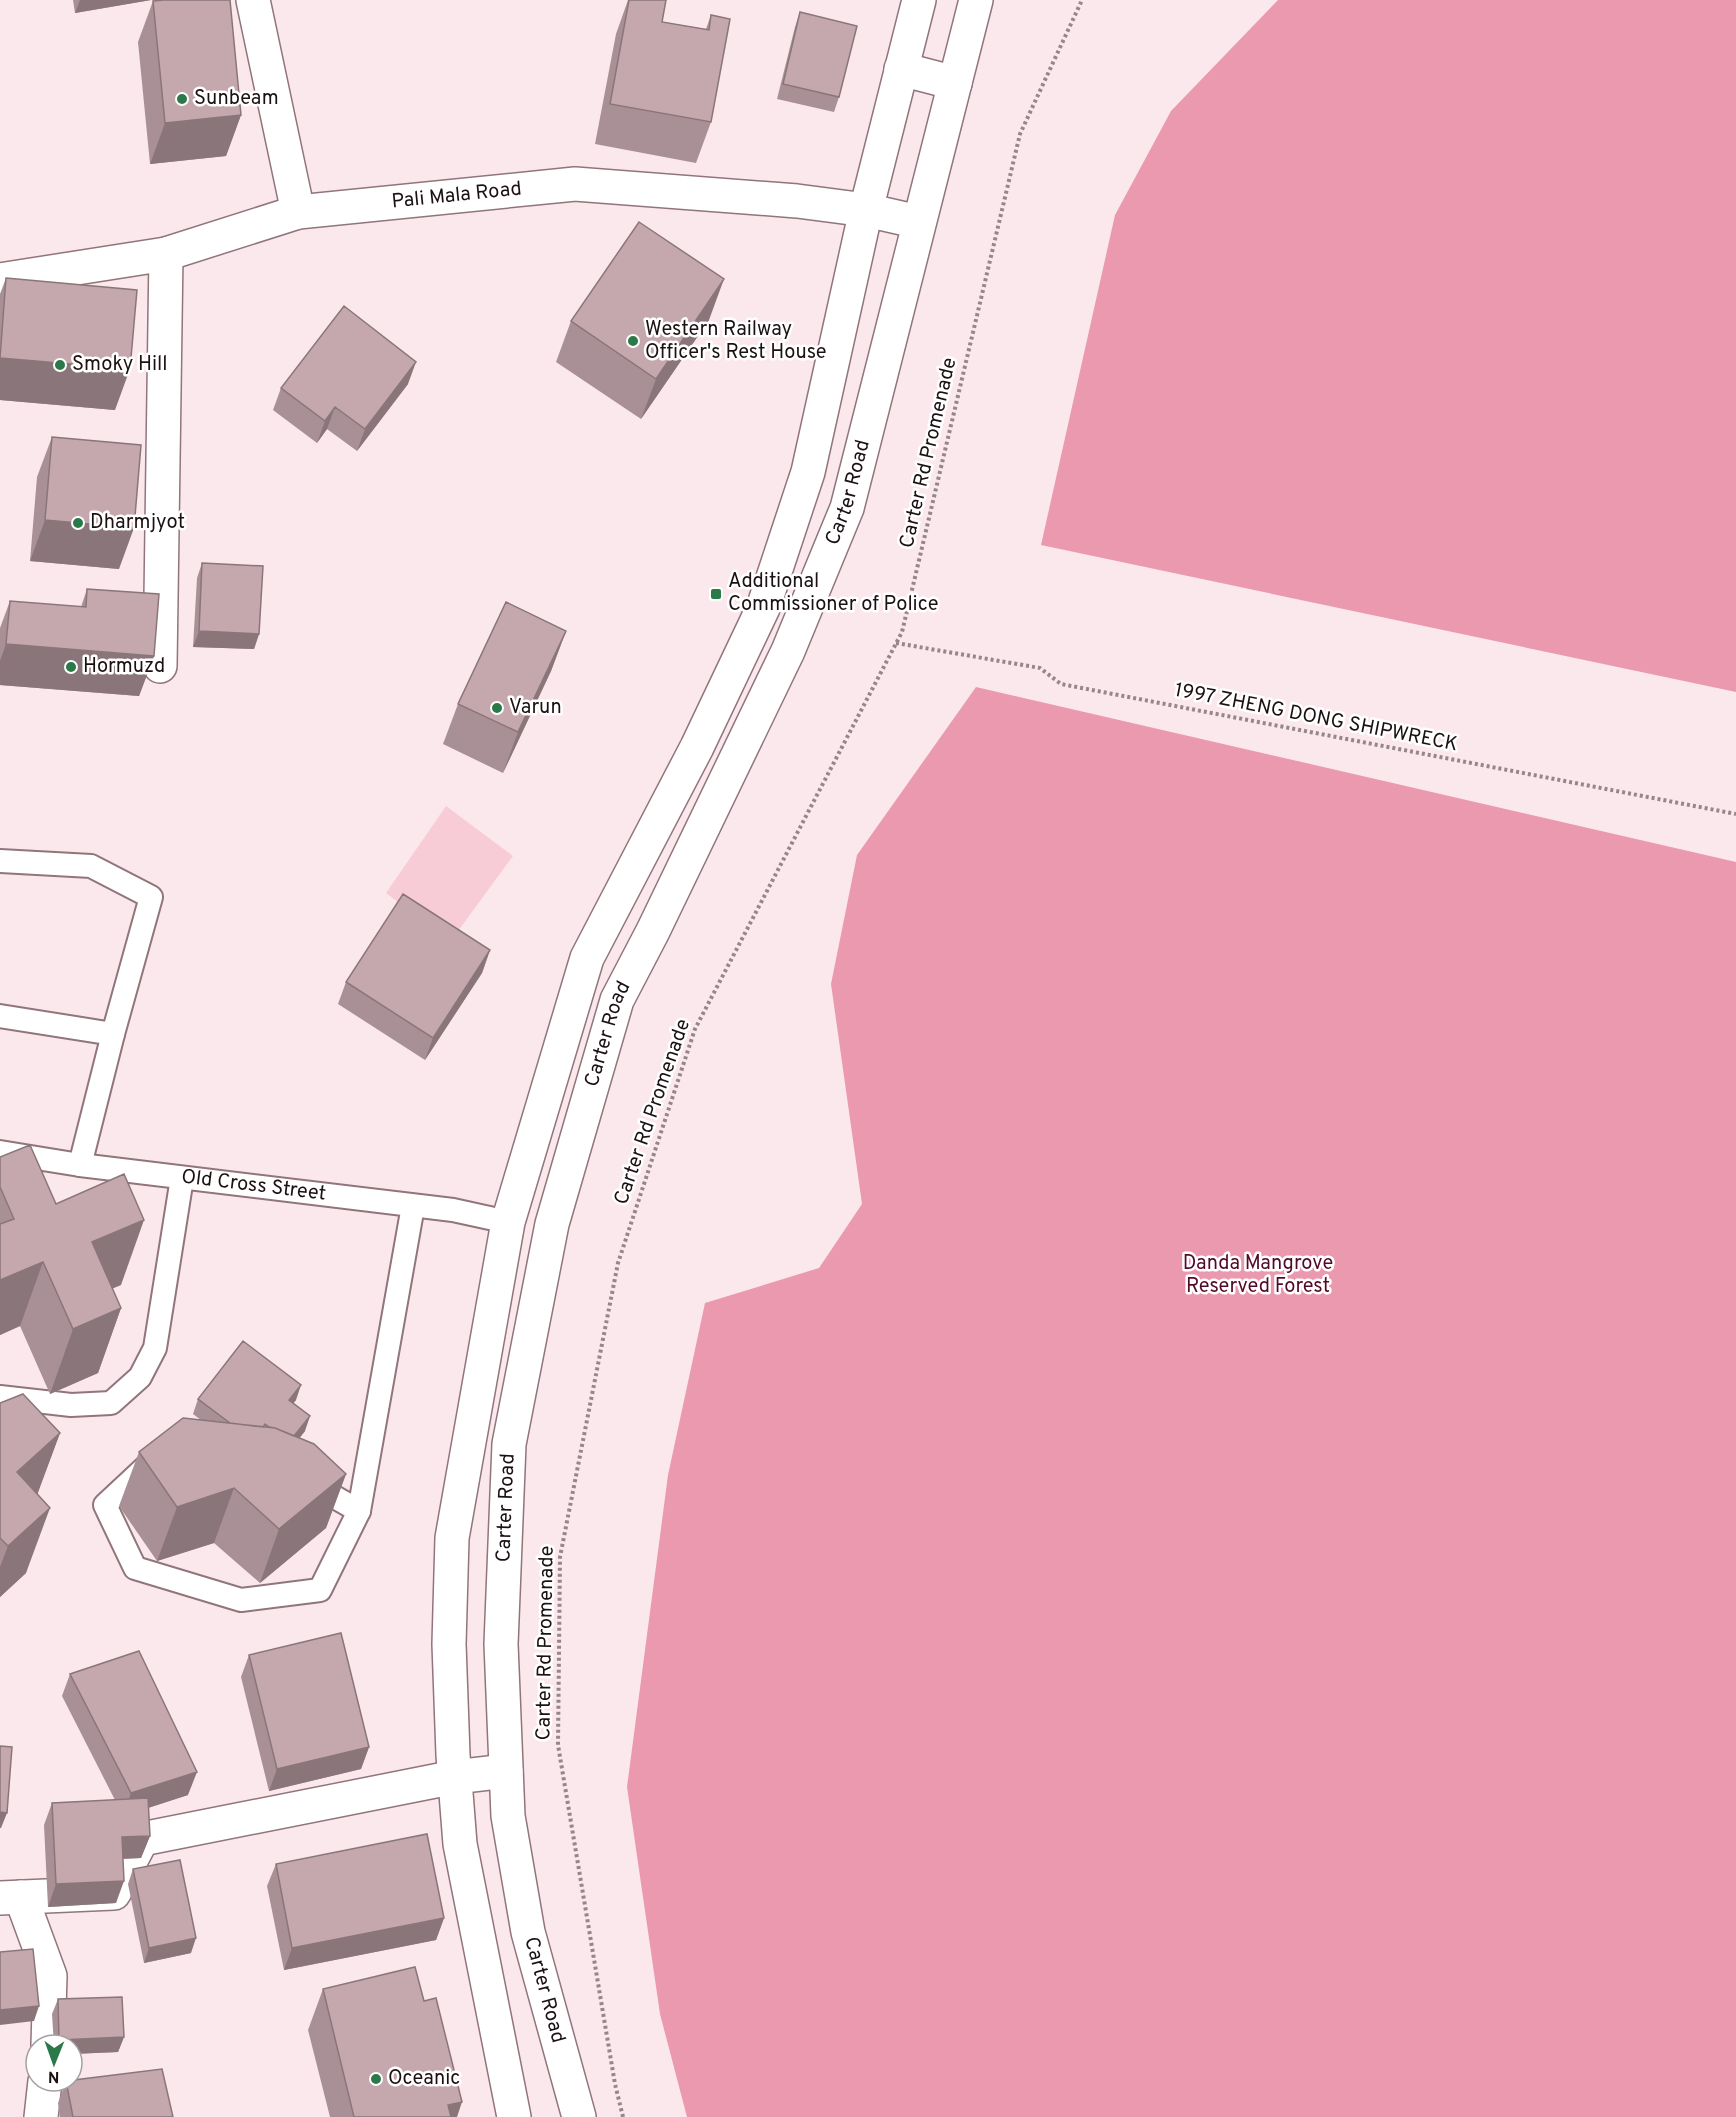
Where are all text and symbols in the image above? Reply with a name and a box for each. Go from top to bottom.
place label: Sunbeam [194,86,279,112]
marker: Sunbeam [175,92,189,106]
street label: Pali Mala Road [390,176,523,215]
place label: Western Railway Officer's Rest House [645,317,827,366]
marker: Western Railway Officer's Rest House [626,334,640,348]
place label: Smoky Hill [72,352,168,378]
street label: Carter Rd Promenade [894,355,964,551]
marker: Smoky Hill [53,358,67,372]
street label: Carter Road [820,437,877,549]
place label: Dharmjyot [90,510,185,536]
marker: Dharmjyot [71,516,85,530]
place label: Additional Commissioner of Police [728,569,939,618]
marker: Additional Commissioner of Police [709,587,723,601]
place label: Hormuzd [83,654,165,680]
marker: Hormuzd [64,660,78,674]
street label: 1997 ZHENG DONG SHIPWRECK [1172,678,1460,758]
place label: Varun [509,695,562,721]
marker: Varun [490,701,504,715]
street label: Carter Road [579,977,637,1090]
street label: Carter Rd Promenade [609,1016,697,1208]
street label: Old Cross Street [180,1164,328,1208]
park label: Danda Mangrove Reserved Forest [1183,1251,1333,1300]
street label: Carter Road [491,1453,522,1563]
street label: Carter Rd Promenade [531,1545,561,1741]
street label: Carter Road [517,1934,571,2046]
north arrow [24,2033,84,2093]
text: N [48,2066,60,2086]
place label: Oceanic [388,2066,460,2092]
marker: Oceanic [369,2072,383,2086]

